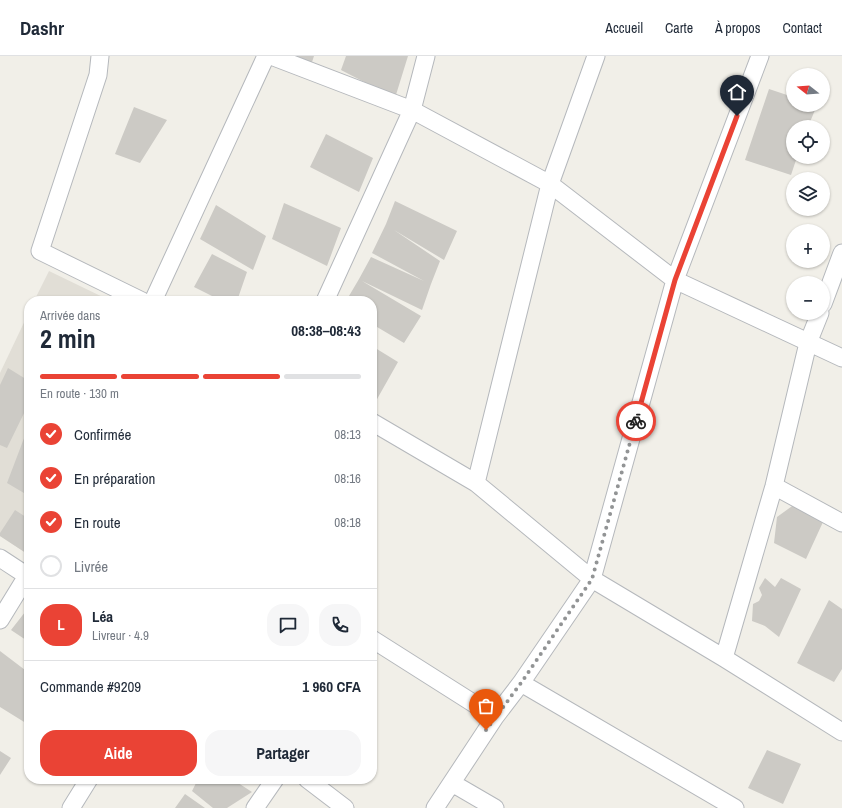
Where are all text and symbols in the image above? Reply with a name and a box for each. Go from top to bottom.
text: Dashr [20,15,64,41]
text: Accueil [605,19,643,37]
text: Carte [665,19,693,37]
text: À propos [715,19,760,37]
text: Contact [782,19,822,37]
north arrow [786,68,830,112]
map controls [786,68,830,320]
pin [720,75,754,116]
icon: home [726,81,748,103]
button: locate [786,120,830,164]
button: layers [786,172,830,216]
button: + [786,224,830,268]
button: − [786,276,830,320]
text: Arrivée dans [40,307,100,324]
text: 08:38–08:43 [291,320,361,341]
text: 2 min [40,321,96,356]
text: En route · 130 m [40,385,119,402]
courier [616,401,656,441]
icon: bike [625,410,647,432]
icon: check [40,423,62,445]
text: Confirmée [74,424,131,445]
text: 08:13 [334,426,361,443]
icon: check [40,467,62,489]
text: En préparation [74,468,155,489]
text: 08:16 [334,470,361,487]
icon: check [40,511,62,533]
text: En route [74,512,121,533]
text: 08:18 [334,514,361,531]
text: Livrée [74,556,108,577]
button: chat [267,604,309,646]
button: phone [319,604,361,646]
text: Léa [92,606,113,627]
text: L [57,614,65,635]
text: Livreur · 4.9 [92,627,149,644]
text: Commande #9209 [40,676,141,697]
text: 1 960 CFA [302,676,361,697]
pin [469,689,503,730]
icon: bag [475,695,497,717]
button: Aide [40,730,197,776]
button: Partager [205,730,361,776]

